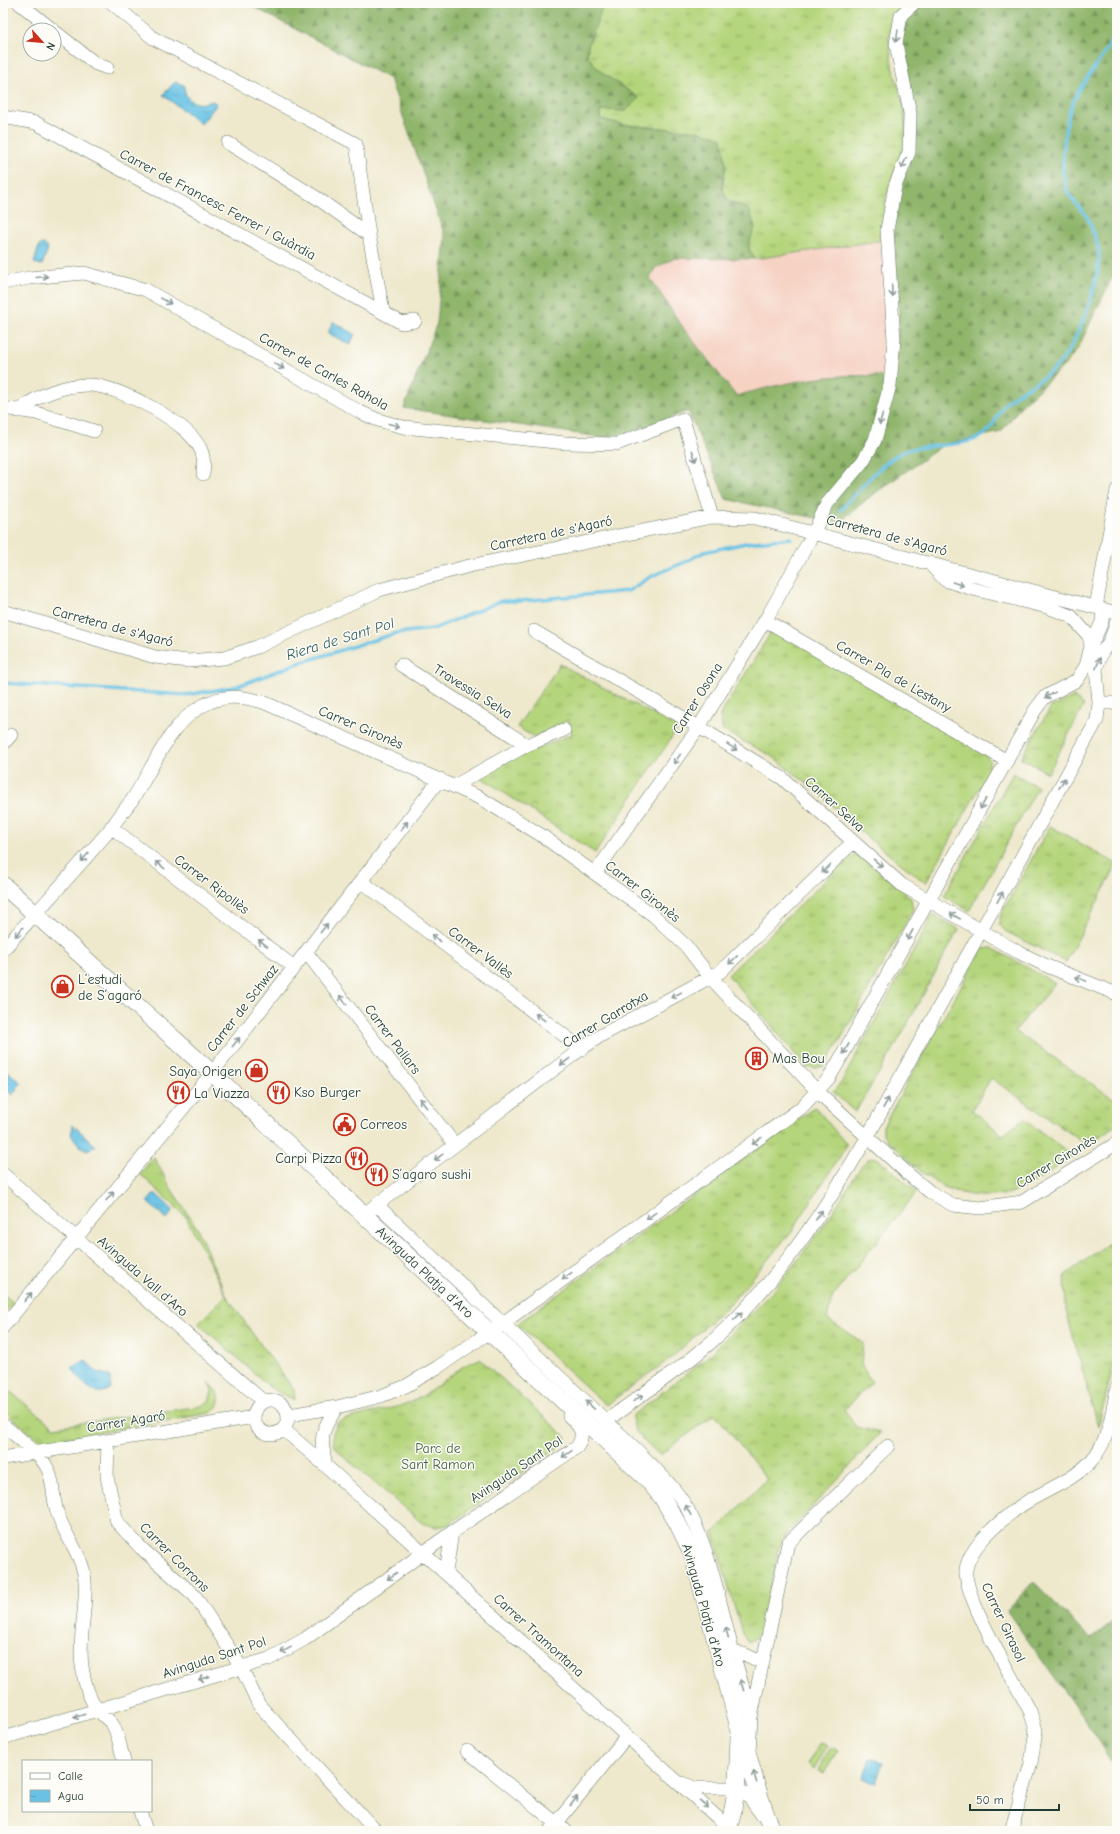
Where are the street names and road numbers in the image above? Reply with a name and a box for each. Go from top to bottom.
street label: Carrer de Francesc Ferrer i Guàrdia [117,145,319,264]
street label: Carrer de Carles Rahola [256,329,392,414]
street label: Carretera de s'Agaró [825,511,949,560]
street label: Carretera de s'Agaró [488,512,614,555]
street label: Carretera de s'Agaró [51,602,175,651]
street label: Carrer Pla de Ľestany [833,637,955,717]
street label: Carrer Osona [669,659,726,737]
street label: Travessia Selva [430,660,515,722]
street label: Carrer Gironès [316,702,406,753]
street label: Carrer Selva [801,773,868,836]
street label: Carrer Ripollès [171,851,253,918]
street label: Carrer Gironès [602,857,684,926]
street label: Carrer Vallès [445,922,517,982]
street label: Carrer de Schwaz [203,961,282,1055]
street label: Carrer Garrotxa [559,987,651,1052]
street label: Carrer Pallars [361,1001,425,1078]
street label: Carrer Gironès [1013,1131,1100,1192]
street label: Avinguda Platja d'Aro [372,1223,477,1322]
street label: Avinguda Vall d'Aro [94,1232,191,1320]
street label: Carrer Agaró [86,1407,167,1436]
street label: Avinguda Sant Pol [467,1432,566,1507]
street label: Carrer Corrons [136,1519,213,1596]
street label: Avinguda Platja d'Aro [678,1542,729,1669]
street label: Carrer Girasol [978,1580,1029,1665]
street label: Carrer Tramontana [490,1590,588,1681]
street label: Avinguda Sant Pol [160,1633,268,1682]

